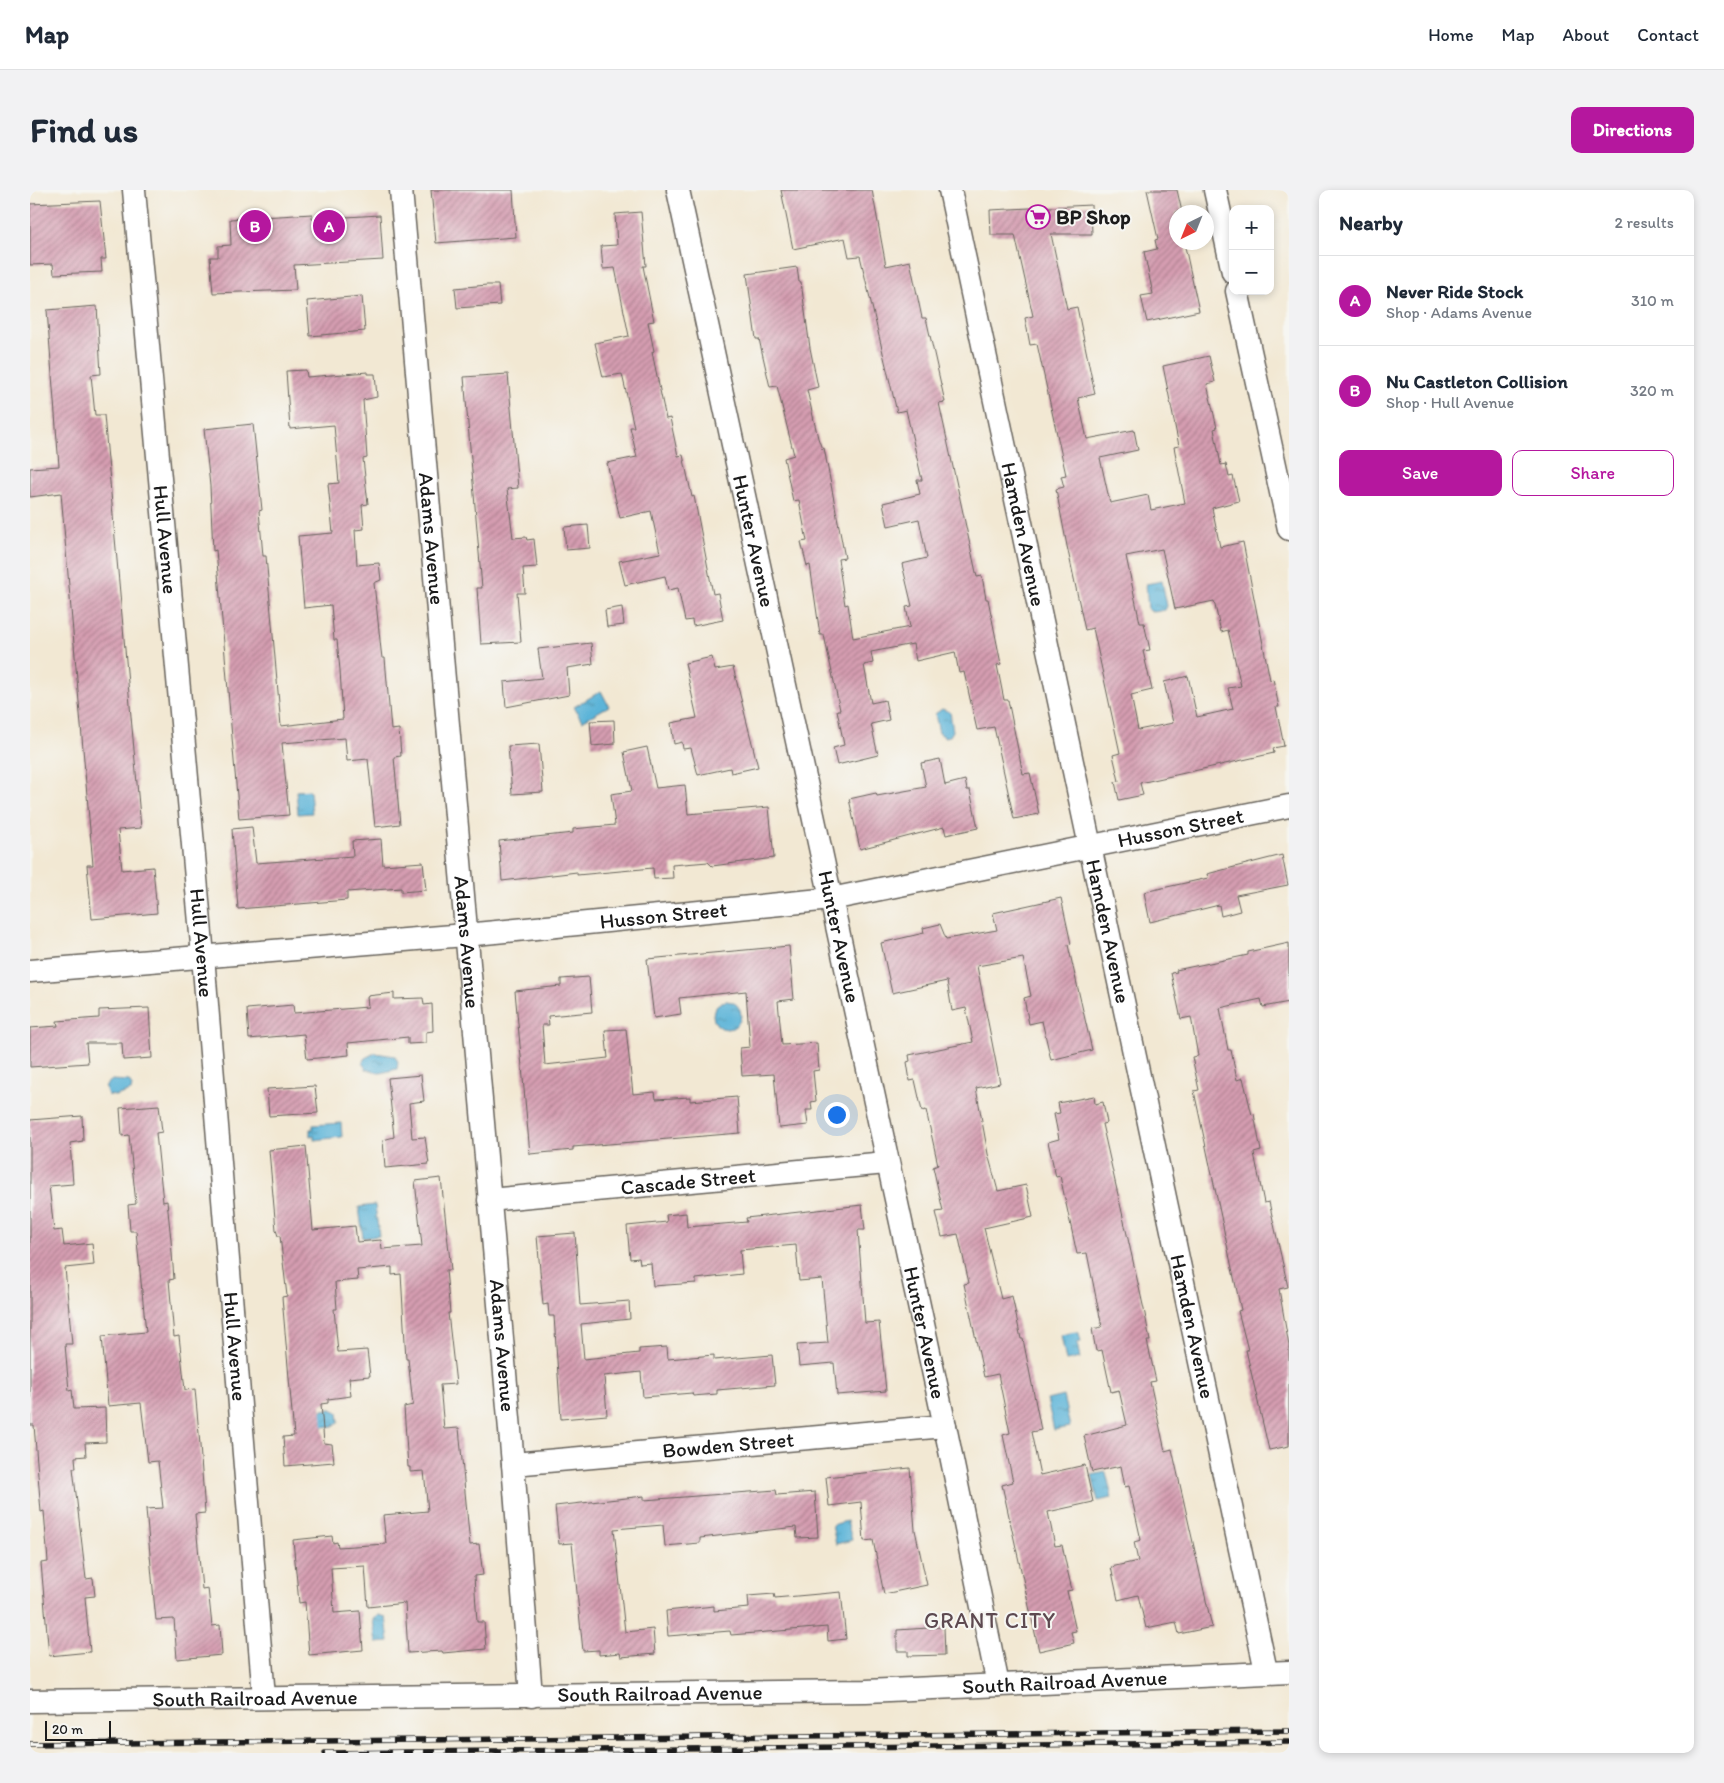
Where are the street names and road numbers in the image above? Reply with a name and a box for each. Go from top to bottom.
street label: Hamden Avenue [996,460,1051,609]
street label: Adams Avenue [414,471,450,606]
street label: Hunter Avenue [728,472,781,609]
street label: Hull Avenue [149,484,183,595]
street label: Husson Street [1115,803,1246,852]
street label: Hamden Avenue [1081,857,1136,1006]
street label: Hunter Avenue [813,868,866,1005]
street label: Adams Avenue [449,875,486,1009]
street label: Hull Avenue [185,887,219,999]
street label: Husson Street [599,896,728,934]
street label: Cascade Street [619,1162,757,1200]
street label: Hamden Avenue [1165,1252,1221,1401]
street label: Hunter Avenue [899,1264,952,1401]
street label: Adams Avenue [485,1278,521,1413]
street label: Hull Avenue [219,1291,253,1402]
street label: Bowden Street [661,1426,795,1463]
street label: South Railroad Avenue [962,1664,1168,1699]
street label: South Railroad Avenue [557,1679,763,1707]
street label: South Railroad Avenue [152,1684,358,1712]

